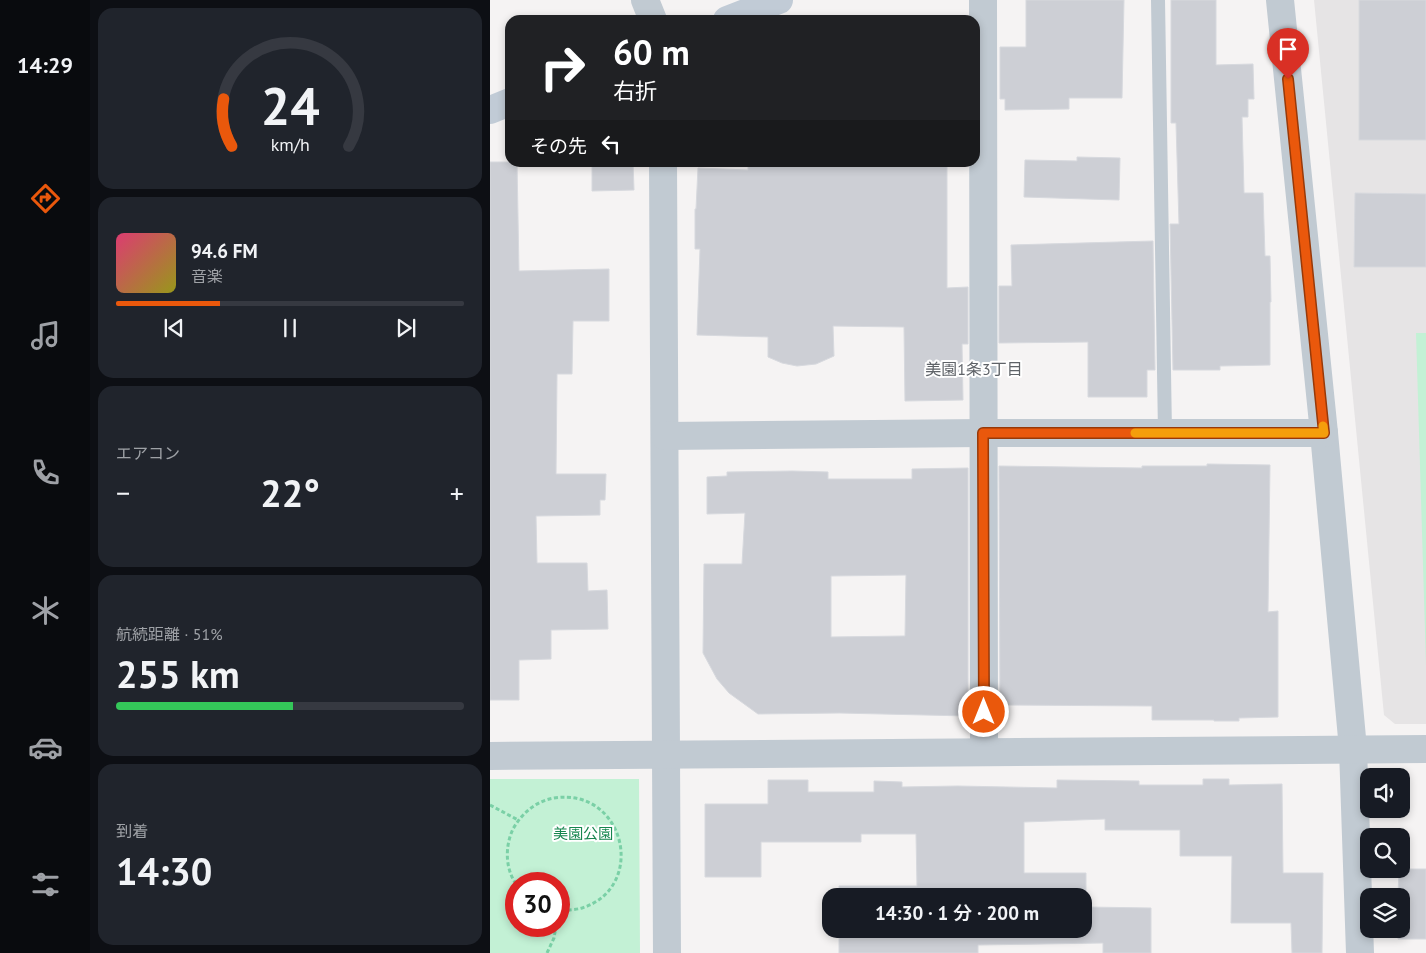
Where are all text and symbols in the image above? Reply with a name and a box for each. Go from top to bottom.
pin [1267,28,1309,79]
text: 60 m [613,29,690,75]
icon: right [530,35,595,100]
icon: arrive [1274,35,1302,63]
text: 14:29 [17,51,73,79]
text: 24 [261,72,319,139]
text: 右折 [613,77,657,105]
icon: left [597,130,625,158]
text: km/h [270,133,310,156]
text: その先 [530,134,587,158]
icon: directions [28,181,63,216]
text: 94.6 FM [191,239,258,263]
text: 音楽 [191,266,223,286]
icon: previous [160,314,188,342]
icon: pause [276,314,304,342]
icon: next [392,314,420,342]
icon: music [28,318,63,353]
district label: 美園1条3丁目 [925,359,1023,379]
text: エアコン [116,443,180,463]
icon: phone [28,455,63,490]
text: 22° [260,468,320,517]
text: − [116,474,130,511]
text: + [450,474,464,511]
icon: climate [28,593,63,628]
text: 航続距離 · 51% [116,624,223,644]
text: 255 km [116,649,240,698]
position arrow [957,685,1009,737]
icon: car [28,730,63,765]
map controls [1360,768,1410,938]
button: sound [1360,768,1410,818]
text: 到着 [116,821,148,841]
park label: 美園公園 [553,824,613,843]
button: search [1360,828,1410,878]
text: 14:30 [116,846,212,895]
icon: filters [28,867,63,902]
speed limit sign: 30 [505,872,570,937]
button: layers [1360,888,1410,938]
text: 14:30 · 1 分 · 200 m [875,901,1039,925]

